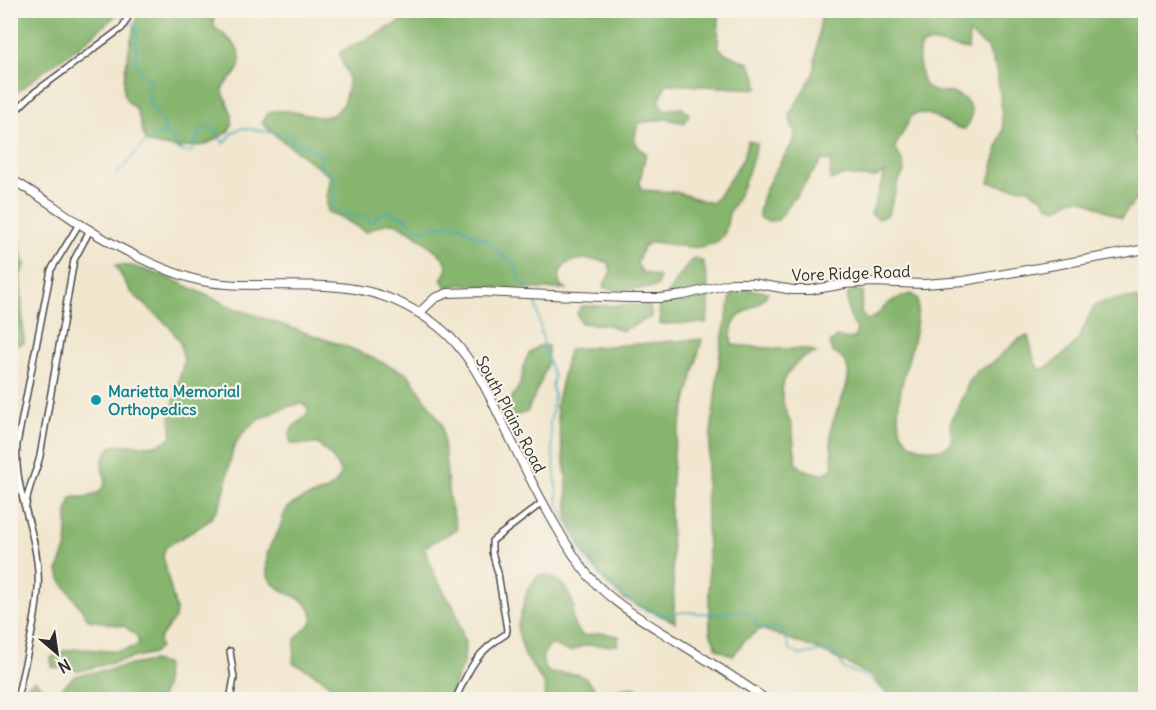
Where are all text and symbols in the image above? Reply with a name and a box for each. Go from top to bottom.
street label: Vore Ridge Road [791,261,911,285]
street label: South Plains Road [472,352,550,476]
place label: Marietta Memorial Orthopedics [108,381,240,420]
marker: Marietta Memorial Orthopedics [89,393,103,407]
north arrow [27,623,87,683]
text: N [55,655,74,678]

